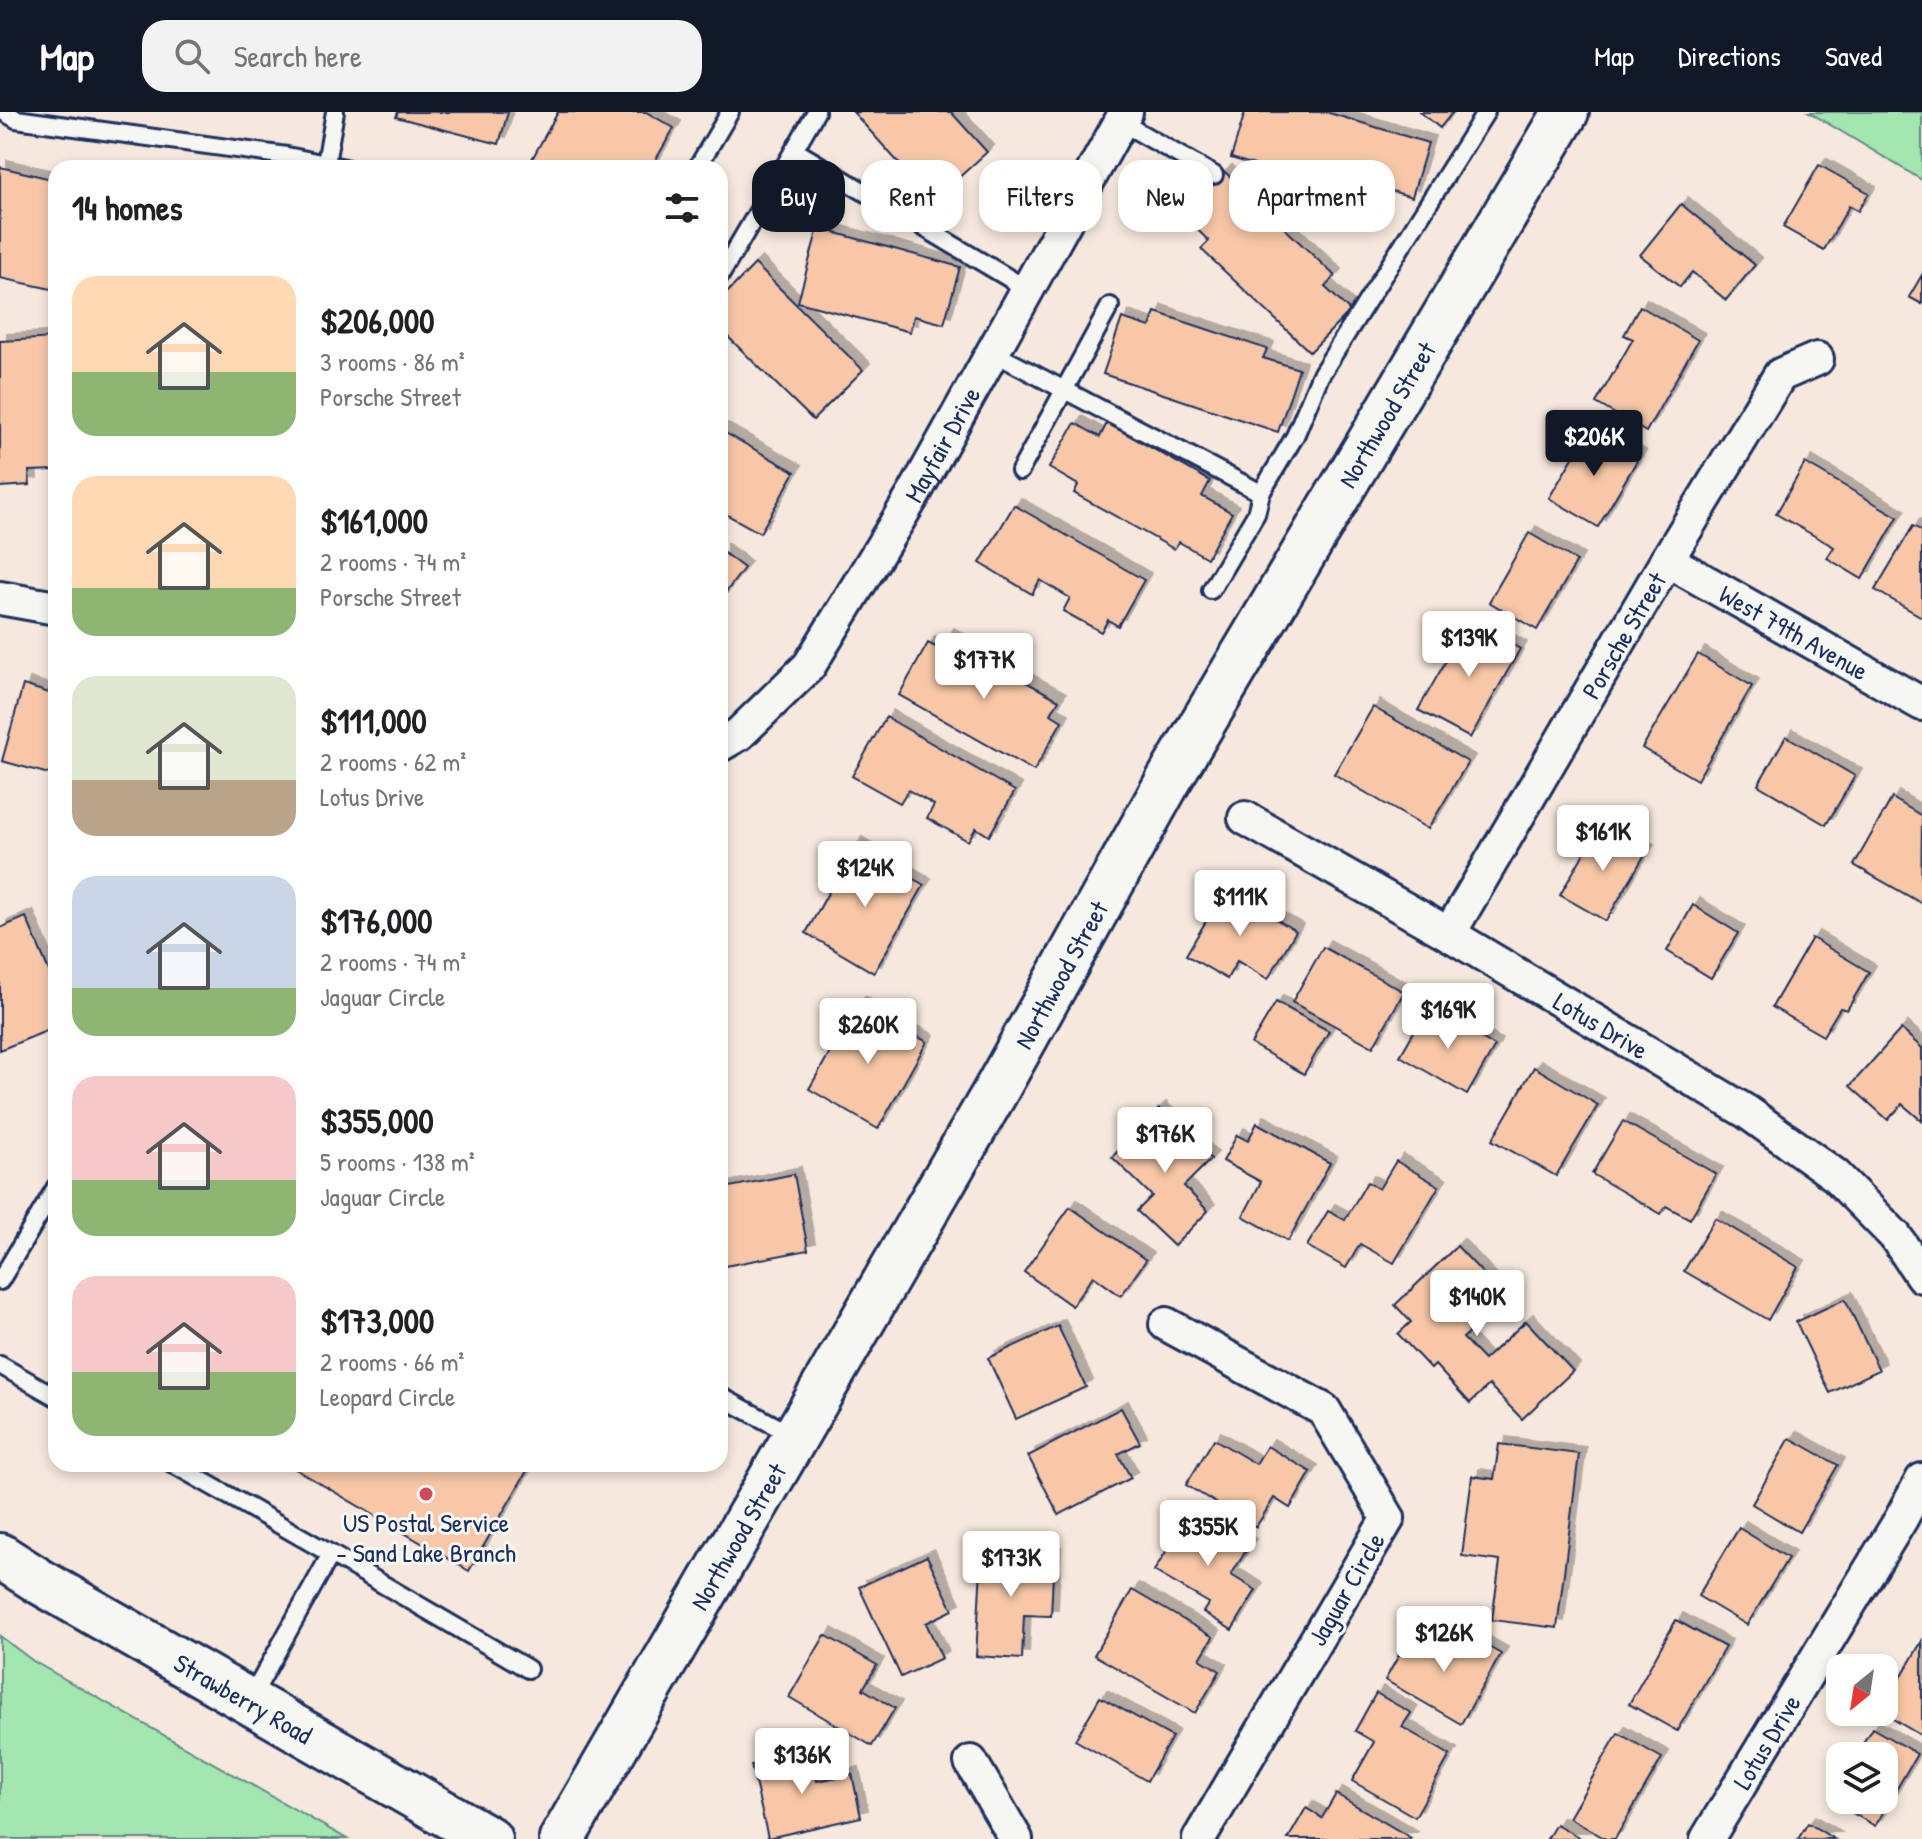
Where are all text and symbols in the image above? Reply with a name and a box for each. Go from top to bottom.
search box [142,20,702,92]
text: Map [40,30,94,82]
icon: search [170,34,214,78]
text: Search here [234,36,362,76]
text: Map [1594,37,1634,75]
text: Directions [1678,37,1781,75]
text: Saved [1825,37,1882,75]
chip: Buy [752,160,845,232]
chip: Rent [861,160,963,232]
chip: Filters [979,160,1102,232]
chip: New [1118,160,1213,232]
chip: Apartment [1229,160,1395,232]
text: 14 homes [72,185,183,231]
icon: filters [660,186,704,230]
text: $206,000 [320,298,435,344]
icon: home [136,308,232,404]
street label: Northwood Street [1329,334,1444,494]
text: 3 rooms · 86 m² [320,344,465,379]
text: Porsche Street [320,379,461,414]
street label: Mayfair Drive [896,380,988,508]
pin: $206K [1538,410,1650,478]
text: $206K [1564,418,1624,453]
text: $161,000 [320,498,428,544]
icon: home [136,508,232,604]
text: 2 rooms · 74 m² [320,544,466,579]
street label: Porsche Street [1573,564,1674,705]
street label: West 79th Avenue [1713,576,1875,688]
text: Porsche Street [320,579,461,614]
pin: $139K [1413,611,1525,679]
text: $139K [1440,619,1498,654]
pin: $177K [928,633,1040,701]
text: $177K [953,641,1015,676]
text: $111,000 [320,698,427,744]
icon: home [136,708,232,804]
text: 2 rooms · 62 m² [320,744,466,779]
text: Lotus Drive [320,779,424,814]
pin: $161K [1547,805,1659,873]
text: $161K [1575,813,1631,848]
pin: $124K [809,841,921,909]
text: $124K [836,849,894,884]
pin: $111K [1184,870,1296,938]
text: $111K [1212,878,1268,913]
street label: Northwood Street [1005,893,1116,1055]
text: $176,000 [320,898,433,944]
icon: home [136,908,232,1004]
text: 2 rooms · 74 m² [320,944,466,979]
text: Jaguar Circle [320,979,445,1014]
pin: $169K [1392,983,1504,1051]
street label: Lotus Drive [1547,983,1655,1067]
text: $169K [1420,991,1476,1026]
pin: $260K [812,998,924,1066]
text: $260K [838,1006,898,1041]
text: $355,000 [320,1098,434,1144]
pin: $176K [1109,1107,1221,1175]
icon: home [136,1108,232,1204]
text: $176K [1135,1115,1195,1150]
text: 5 rooms · 138 m² [320,1144,475,1179]
text: Jaguar Circle [320,1179,445,1214]
pin: $140K [1421,1270,1533,1338]
text: $140K [1448,1278,1506,1313]
text: $173,000 [320,1298,434,1344]
icon: home [136,1308,232,1404]
text: 2 rooms · 66 m² [320,1344,464,1379]
text: Leopard Circle [320,1379,455,1414]
street label: Northwood Street [681,1456,794,1616]
marker: US Postal Service - Sand Lake Branch [417,1485,435,1503]
pin: $355K [1152,1500,1264,1568]
place label: US Postal Service - Sand Lake Branch [336,1505,516,1570]
text: $355K [1178,1508,1238,1543]
street label: Jaguar Circle [1299,1526,1393,1652]
pin: $173K [955,1531,1067,1599]
text: $173K [981,1539,1041,1574]
pin: $126K [1388,1606,1500,1674]
text: $126K [1415,1614,1473,1649]
street label: Strawberry Road [168,1645,319,1752]
north arrow [1826,1654,1898,1726]
map controls [1826,1654,1898,1814]
street label: Lotus Drive [1724,1688,1808,1795]
pin: $136K [746,1728,858,1796]
text: $136K [773,1736,831,1771]
button: layers [1826,1742,1898,1814]

